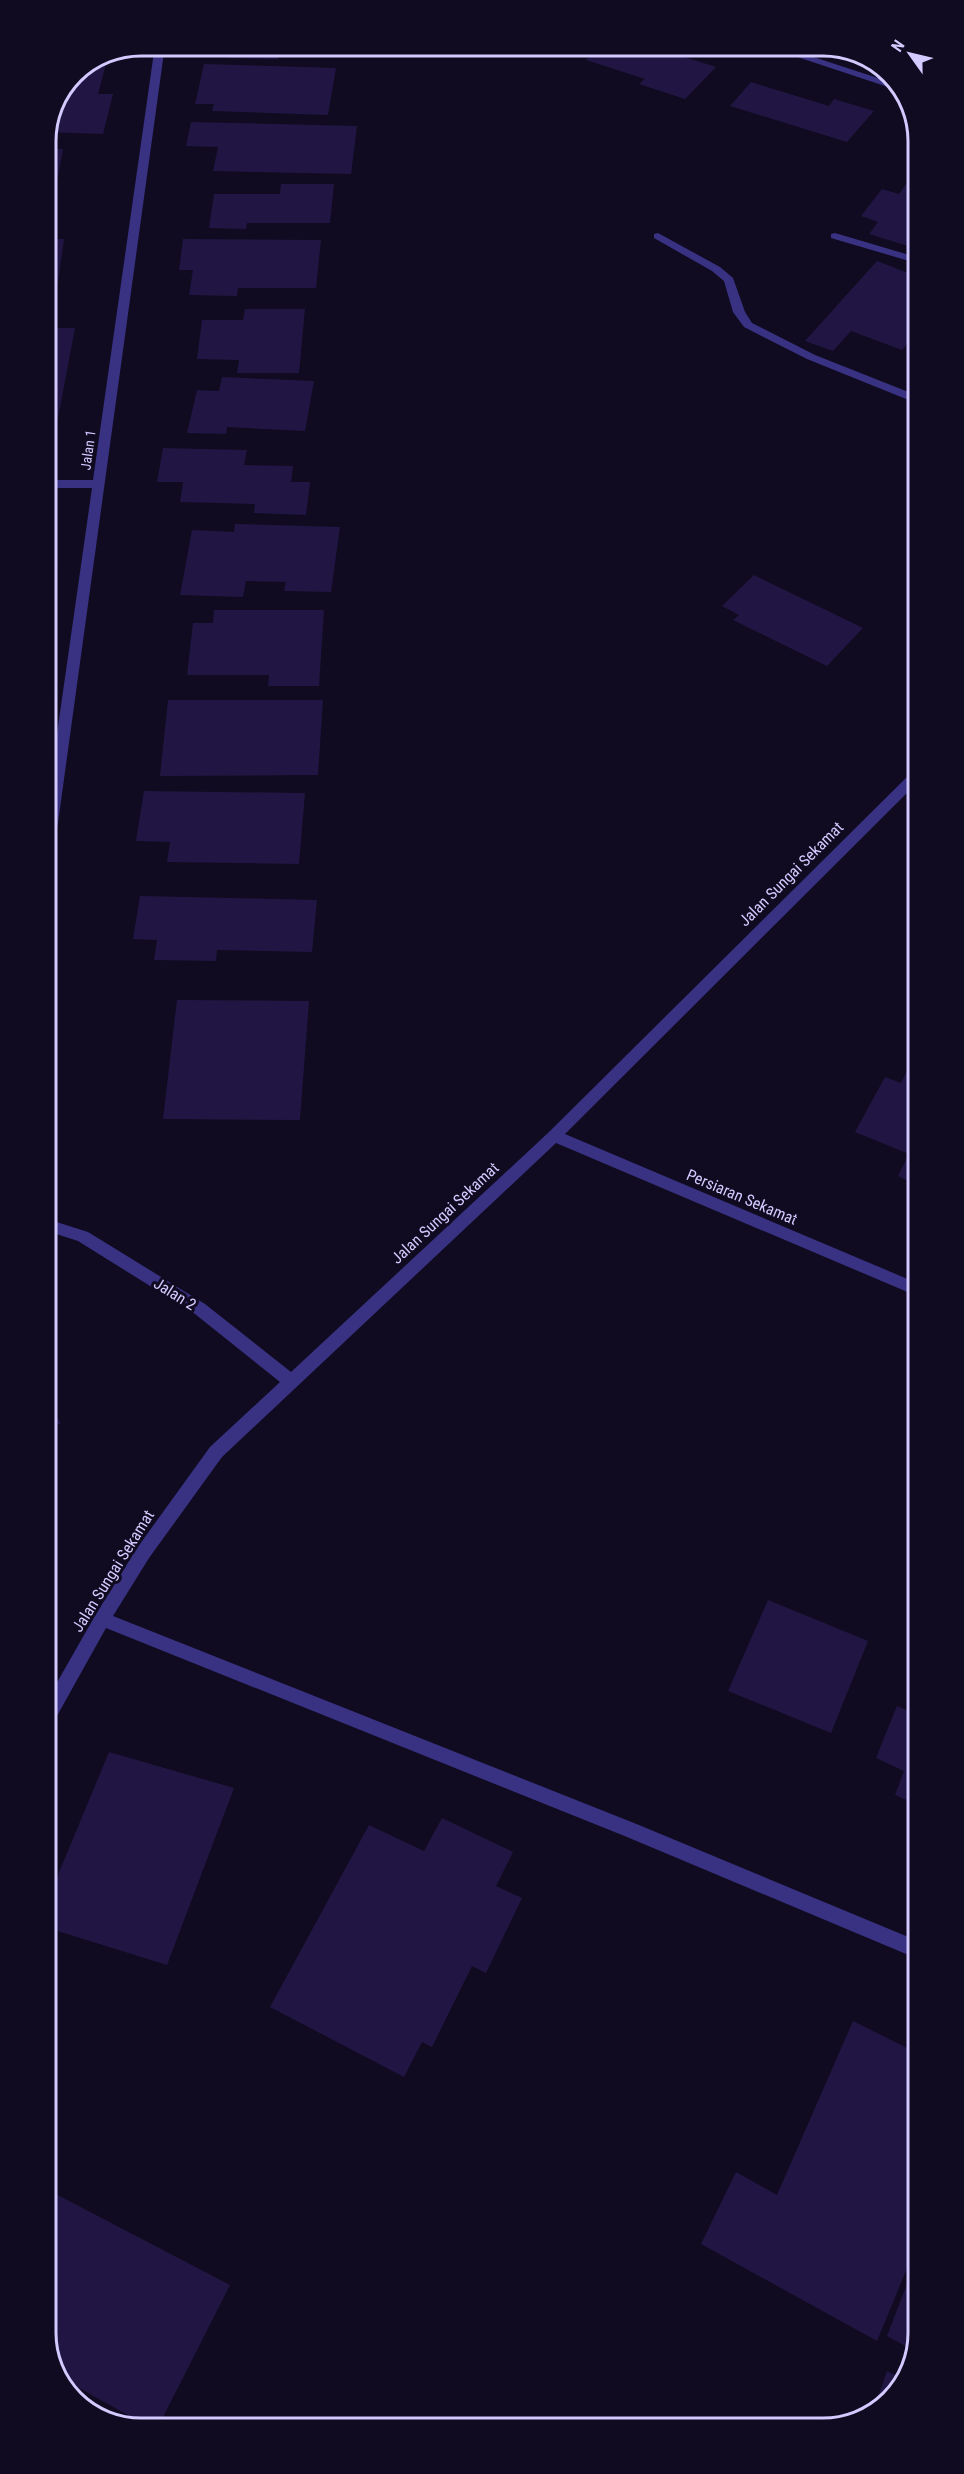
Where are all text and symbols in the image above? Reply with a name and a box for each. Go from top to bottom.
north arrow [880,24,940,84]
text: N [887,37,909,55]
street label: Jalan 1 [77,429,99,471]
street label: Jalan Sungai Sekamat [735,818,847,930]
street label: Jalan Sungai Sekamat [387,1158,503,1268]
street label: Persiaran Sekamat [684,1165,801,1229]
street label: Jalan 2 [150,1274,200,1314]
street label: Jalan Sungai Sekamat [68,1506,158,1635]

